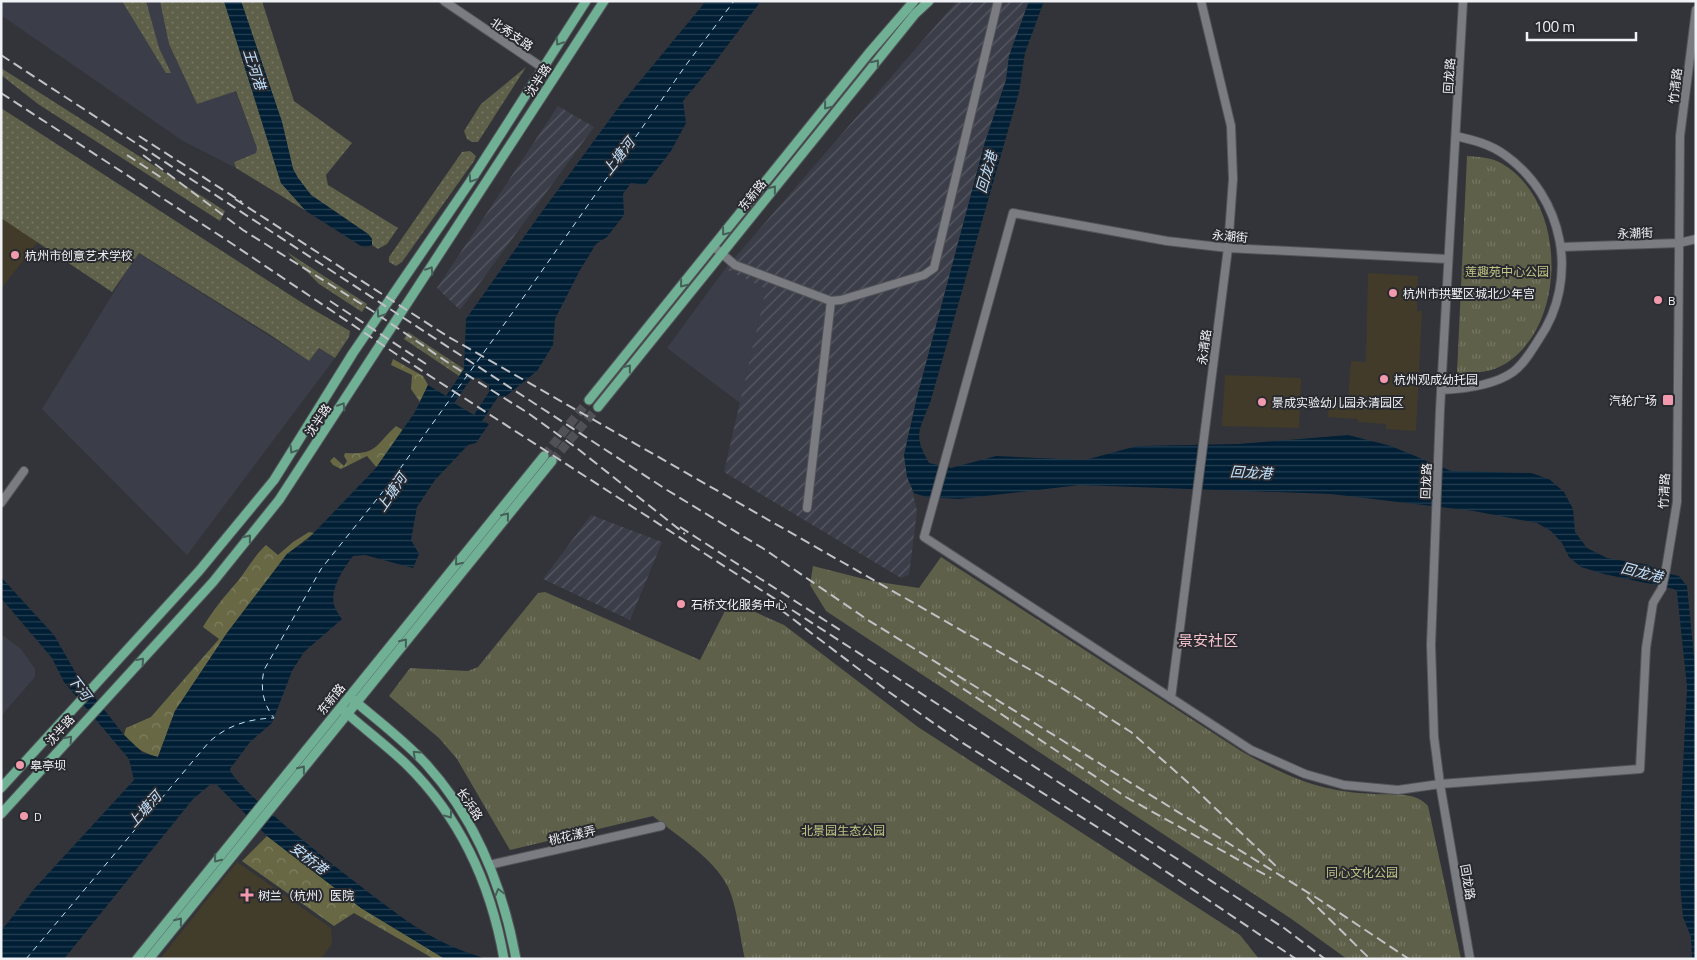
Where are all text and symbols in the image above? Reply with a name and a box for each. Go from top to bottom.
scale bar [1527,10,1636,42]
street label: 北秀支路 [487,13,537,55]
text: 100 m [1534,15,1575,38]
one-way arrow [556,37,566,46]
water label: 王河港 [239,46,272,94]
street label: 回龙路 [1438,57,1460,95]
street label: 沈半路 [520,60,556,100]
one-way arrow [871,60,879,69]
street label: 竹清路 [1663,67,1687,105]
one-way arrow [824,100,832,109]
water label: 上塘河 [597,131,641,179]
water label: 回龙港 [970,147,1002,195]
one-way arrow [468,174,478,183]
street label: 东新路 [733,175,771,215]
one-way arrow [768,185,777,194]
street label: 永潮街 [1617,223,1653,243]
street label: 永潮街 [1211,225,1249,247]
one-way arrow [721,227,730,236]
place label: 杭州市创意艺术学校 [25,246,133,265]
marker: 杭州市创意艺术学校 [9,249,21,261]
park label: 莲趣苑中心公园 [1465,262,1549,281]
one-way arrow [424,266,433,275]
one-way arrow [679,279,688,288]
place label: 杭州市拱墅区城北少年宫 [1403,284,1535,303]
marker: 杭州市拱墅区城北少年宫 [1387,287,1399,299]
place label: B [1668,291,1675,310]
marker: B [1652,294,1664,306]
one-way arrow [377,308,387,317]
street label: 永清路 [1192,328,1216,366]
one-way arrow [623,365,632,374]
place label: 杭州观成幼托园 [1394,370,1478,389]
marker: 杭州观成幼托园 [1378,373,1390,385]
place label: 汽轮广场 [1609,391,1657,410]
place label: 景成实验幼儿园永清园区 [1272,393,1404,412]
marker: 汽轮广场 [1661,393,1675,407]
marker: 景成实验幼儿园永清园区 [1256,396,1268,408]
street label: 沈半路 [300,400,336,440]
one-way arrow [336,402,345,412]
one-way arrow [289,445,299,454]
water label: 回龙港 [1229,460,1275,484]
street label: 回龙路 [1416,463,1436,499]
water label: 上塘河 [371,466,413,515]
street label: 竹清路 [1654,473,1674,509]
one-way arrow [501,513,510,522]
one-way arrow [242,535,251,544]
one-way arrow [455,556,464,565]
water label: 回龙港 [1619,557,1667,588]
place label: 石桥文化服务中心 [691,595,787,614]
marker: 石桥文化服务中心 [675,598,687,610]
district label: 景安社区 [1178,629,1238,652]
one-way arrow [398,639,407,648]
one-way arrow [135,657,144,666]
water label: 下河 [63,670,99,707]
street label: 东新路 [312,679,350,719]
street label: 沈半路 [41,710,79,750]
one-way arrow [63,735,72,744]
one-way arrow [412,751,421,760]
place label: 皋亭坝 [30,756,66,775]
marker: 皋亭坝 [14,759,26,771]
one-way arrow [296,765,305,775]
water label: 上塘河 [122,784,168,832]
street label: 长浜路 [452,784,488,824]
place label: D [34,807,42,826]
one-way arrow [443,809,452,819]
marker: D [18,810,30,822]
street label: 桃花漾弄 [546,820,598,850]
park label: 北景园生态公园 [801,821,885,840]
water label: 安桥港 [286,837,334,880]
one-way arrow [214,853,223,862]
park label: 同心文化公园 [1326,863,1398,882]
street label: 回龙路 [1456,863,1480,901]
place label: 树兰（杭州）医院 [258,886,354,905]
marker: 树兰（杭州）医院 [240,888,254,902]
one-way arrow [494,888,505,897]
one-way arrow [174,918,182,927]

